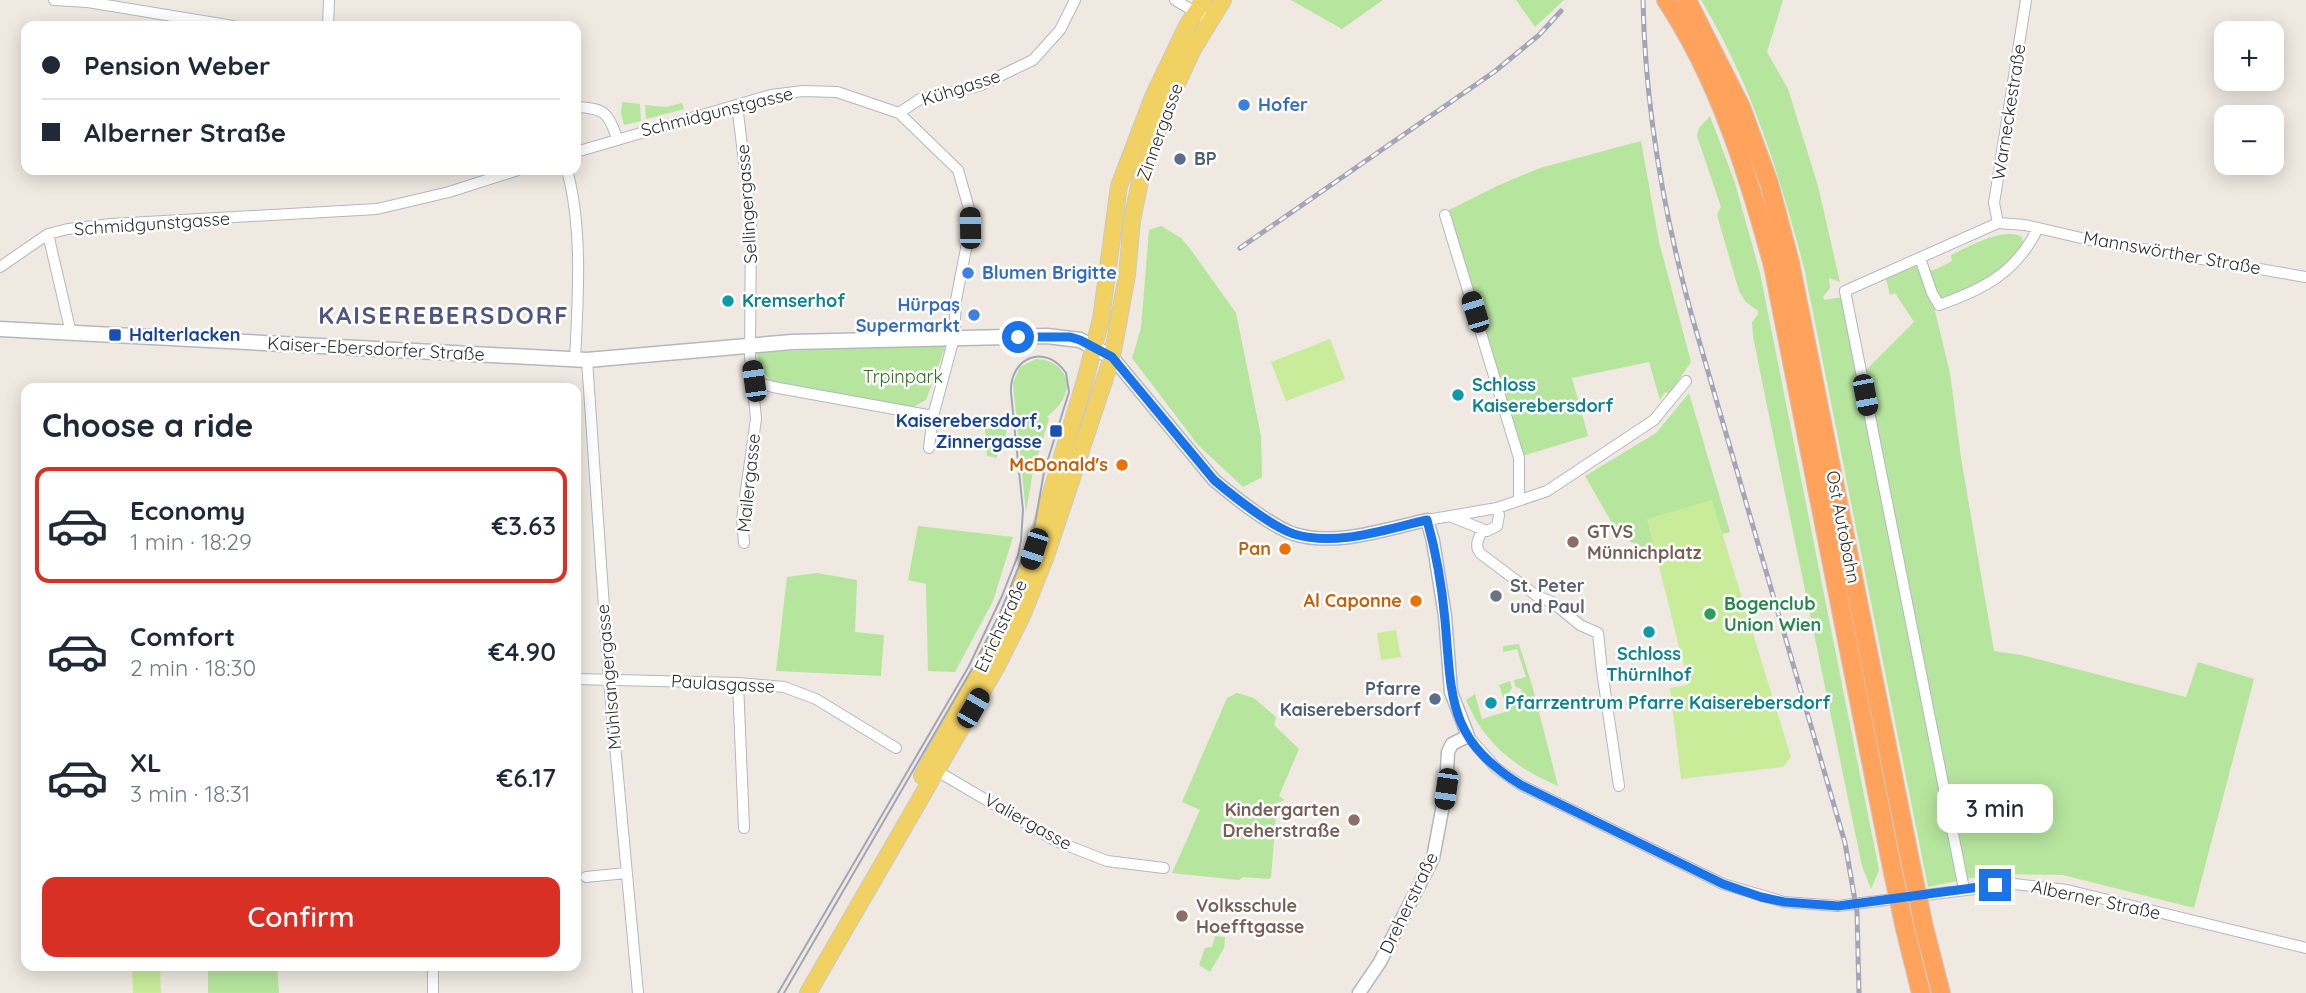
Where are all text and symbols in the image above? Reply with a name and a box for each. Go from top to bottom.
map controls [2214,21,2284,175]
button: + [2214,21,2284,91]
street label: Warneckestraße [1986,42,2031,182]
text: Pension Weber [84,49,270,82]
street label: Kühgasse [919,64,1003,111]
street label: Zinnergasse [1131,80,1188,184]
street label: Schmidgunstgasse [638,81,795,142]
place label: Hofer [1258,93,1308,116]
marker: Hofer [1236,97,1252,113]
button: − [2214,105,2284,175]
text: Alberner Straße [84,116,286,149]
street label: Sellingergasse [731,144,762,265]
place label: BP [1194,147,1217,170]
marker: BP [1172,151,1188,167]
street label: Schmidgunstgasse [73,207,231,240]
car [960,207,981,249]
street label: Mannswörther Straße [2082,226,2263,279]
place label: Blumen Brigitte [982,261,1117,284]
marker: Blumen Brigitte [960,265,976,281]
place label: Kremserhof [742,289,845,312]
car [1459,289,1492,335]
marker: Kremserhof [720,293,736,309]
place label: Hürpaş Supermarkt [856,293,960,337]
district label: KAISEREBERSDORF [318,300,570,330]
marker: Hürpaş Supermarkt [966,307,982,323]
route start [1002,321,1034,353]
place label: Halterlacken [129,323,240,346]
marker: Halterlacken [107,327,123,343]
street label: Kaiser-Ebersdorfer Straße [267,331,485,366]
car [741,359,768,403]
park label: Trpinpark [863,365,943,388]
car [1851,372,1880,418]
place label: Schloss Kaiserebersdorf [1472,373,1613,417]
marker: Schloss Kaiserebersdorf [1450,387,1466,403]
text: Choose a ride [42,405,254,445]
place label: Kaiserebersdorf, Zinnergasse [896,409,1042,453]
marker: Kaiserebersdorf, Zinnergasse [1048,423,1064,439]
street label: Mailergasse [732,432,765,534]
place label: McDonald's [1009,453,1108,476]
marker: McDonald's [1114,457,1130,473]
street label: Ost Autobahn [1821,469,1866,585]
icon: car [46,494,109,557]
text: Economy [130,494,245,527]
text: €3.63 [491,509,556,542]
place label: GTVS Münnichplatz [1587,520,1702,564]
car [1018,526,1051,572]
text: 1 min · 18:29 [130,527,252,556]
marker: GTVS Münnichplatz [1565,534,1581,550]
place label: Pan [1238,537,1271,560]
marker: Pan [1277,541,1293,557]
place label: St. Peter und Paul [1510,574,1585,618]
street label: Etrichstraße [969,576,1032,676]
marker: St. Peter und Paul [1488,588,1504,604]
place label: Al Caponne [1303,589,1402,612]
place label: Bogenclub Union Wien [1724,592,1821,636]
marker: Al Caponne [1408,593,1424,609]
street label: Mühlsangergasse [591,603,626,751]
marker: Bogenclub Union Wien [1702,606,1718,622]
icon: car [46,620,109,683]
text: Comfort [130,620,235,653]
marker: Schloss Thürnlhof [1641,624,1657,640]
text: €4.90 [488,635,556,668]
place label: Schloss Thürnlhof [1606,642,1692,686]
text: 2 min · 18:30 [130,653,256,682]
street label: Paulasgasse [670,669,776,698]
place label: Pfarre Kaiserebersdorf [1280,677,1421,721]
car [954,685,993,731]
marker: Pfarre Kaiserebersdorf [1427,691,1443,707]
place label: Pfarrzentrum Pfarre Kaiserebersdorf [1505,691,1831,714]
marker: Pfarrzentrum Pfarre Kaiserebersdorf [1483,695,1499,711]
icon: car [46,746,109,809]
text: XL [130,746,162,779]
text: €6.17 [496,761,556,794]
car [1433,767,1460,811]
text: 3 min · 18:31 [130,779,250,808]
callout: 3 min [1937,784,2053,832]
street label: Valiergasse [980,788,1076,855]
text: 3 min [1966,794,2024,823]
place label: Kindergarten Dreherstraße [1223,798,1340,842]
marker: Kindergarten Dreherstraße [1346,812,1362,828]
street label: Dreherstraße [1374,848,1443,957]
route end [1979,869,2011,901]
street label: Alberner Straße [2030,875,2163,924]
button: Confirm [42,877,560,957]
place label: Volksschule Hoefftgasse [1196,894,1304,938]
marker: Volksschule Hoefftgasse [1174,908,1190,924]

